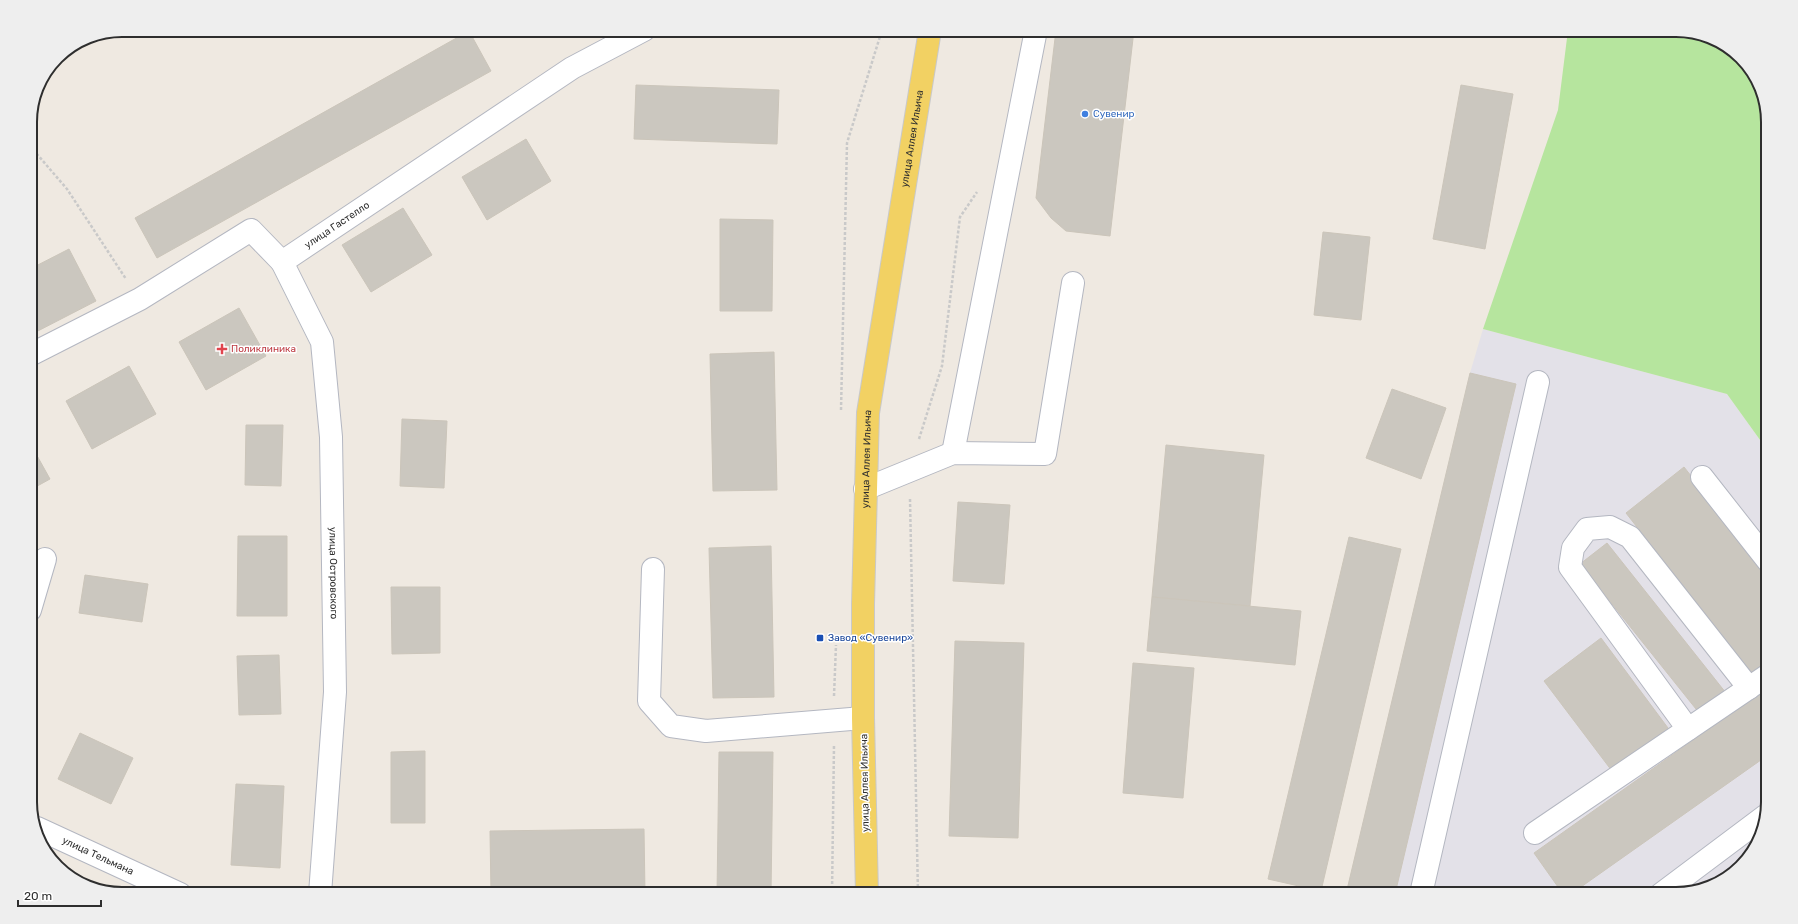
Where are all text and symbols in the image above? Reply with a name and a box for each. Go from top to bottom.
street label: улица Аллея Ильича [899,89,926,188]
place label: Сувенир [1093,108,1135,120]
marker: Сувенир [1080,109,1090,119]
street label: улица Гастелло [302,199,372,251]
marker: Поликлиника [216,343,228,355]
place label: Поликлиника [231,343,296,355]
street label: улица Аллея Ильича [860,409,874,508]
street label: улица Островского [326,527,340,620]
place label: Завод «Сувенир» [828,632,913,644]
marker: Завод «Сувенир» [815,633,825,643]
street label: улица Аллея Ильича [858,734,872,832]
street label: улица Тельмана [60,834,135,878]
scale bar [18,882,101,908]
text: 20 m [24,889,52,903]

